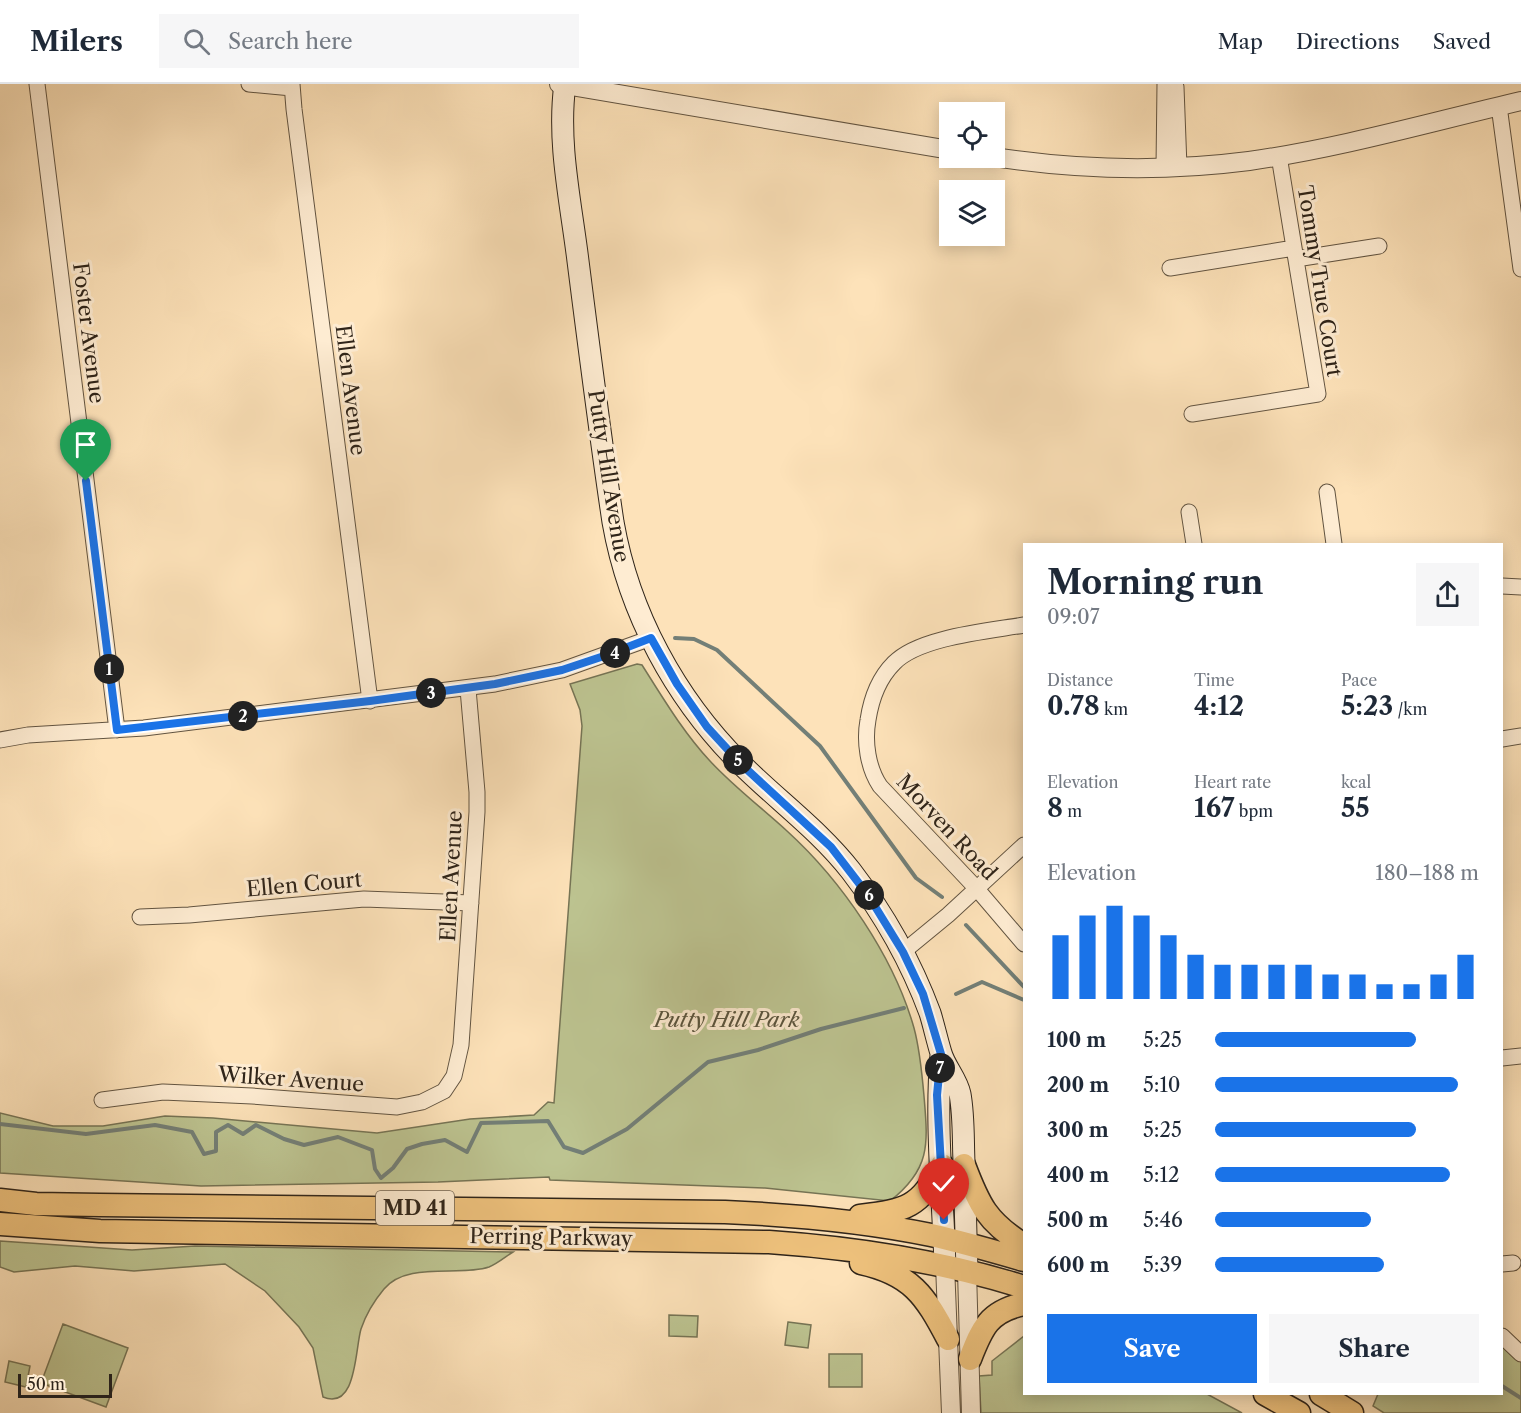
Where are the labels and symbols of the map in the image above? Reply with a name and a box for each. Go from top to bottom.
street label: Tommy True Court [1293,184,1348,379]
street label: Foster Avenue [68,261,110,405]
street label: Ellen Avenue [331,323,371,457]
street label: Putty Hill Avenue [583,388,635,564]
pin [60,419,111,481]
pin: 4 [600,638,630,668]
pin: 1 [94,654,124,684]
pin: 3 [416,678,446,708]
pin: 2 [228,701,258,731]
pin: 5 [723,745,753,775]
street label: Morven Road [892,769,1003,885]
street label: Ellen Avenue [435,810,467,942]
street label: Ellen Court [245,866,363,901]
pin: 6 [854,880,884,910]
park label: Putty Hill Park [652,1007,800,1032]
pin: 7 [925,1053,955,1083]
street label: Wilker Avenue [216,1061,365,1097]
pin [918,1158,969,1220]
road number: MD 41 [376,1191,454,1225]
street label: Perring Parkway [469,1223,633,1251]
scale bar [18,1371,112,1398]

